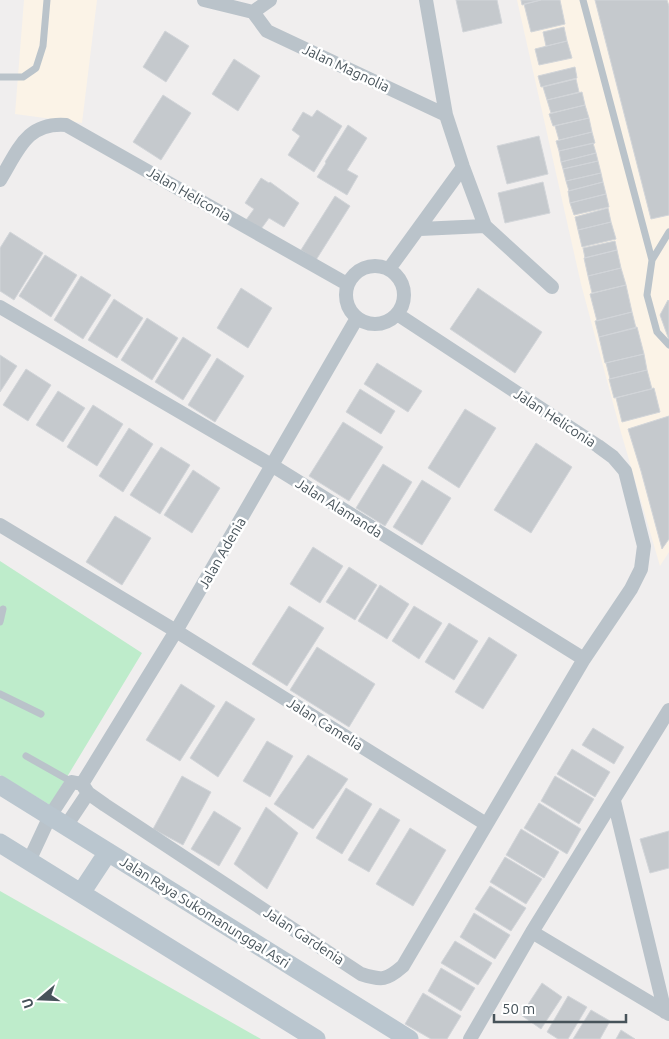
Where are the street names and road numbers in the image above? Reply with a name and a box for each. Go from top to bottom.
street label: Jalan Magnolia [300,41,392,95]
street label: Jalan Heliconia [144,164,234,224]
street label: Jalan Heliconia [511,386,599,450]
street label: Jalan Alamanda [293,475,385,541]
street label: Jalan Adenia [195,514,249,592]
street label: Jalan Camelia [284,694,366,754]
street label: Jalan Raya Sukomanunggal Asri [117,853,293,971]
street label: Jalan Gardenia [261,904,347,968]

